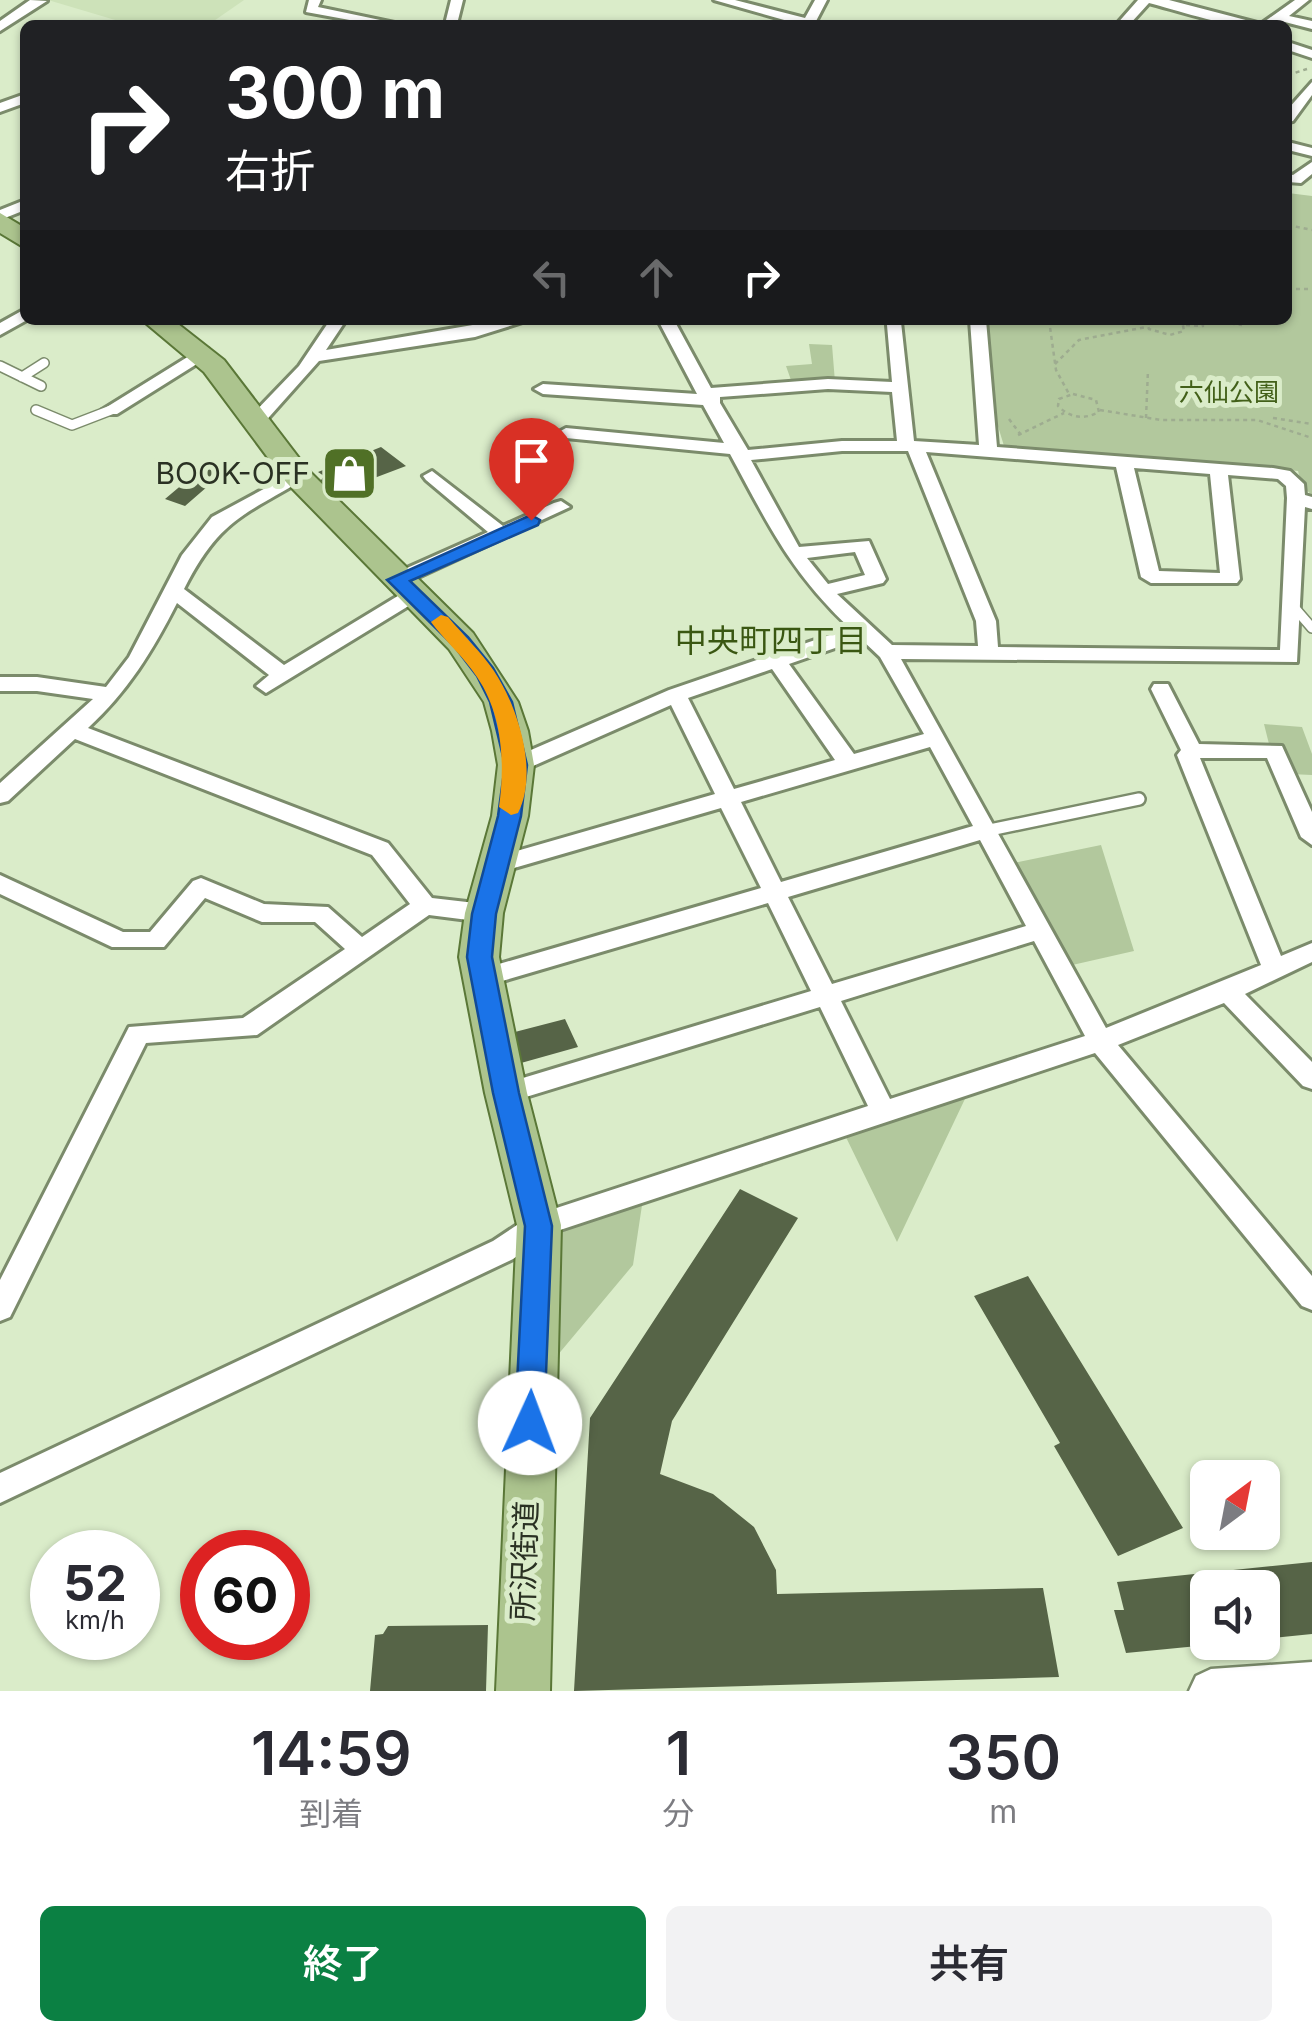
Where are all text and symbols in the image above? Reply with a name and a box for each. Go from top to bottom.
text: 300 m [225,50,445,135]
icon: right [60,60,190,190]
text: 右折 [225,143,315,198]
icon: left [524,250,579,305]
icon: ahead [629,250,684,305]
icon: right [734,250,789,305]
park label: 六仙公園 [1179,377,1279,407]
pin [489,418,574,521]
icon: arrive [504,433,559,488]
shop icon: BOOK-OFF [319,444,379,504]
place label: BOOK-OFF [155,455,310,491]
district label: 中央町四丁目 [675,621,867,660]
position arrow [478,1371,582,1475]
north arrow [1190,1460,1280,1550]
map controls [1190,1460,1280,1660]
street label: 所沢街道 [504,1500,544,1622]
speed limit sign: 60 [180,1530,310,1660]
text: 52 [63,1553,127,1613]
button: sound [1190,1570,1280,1660]
text: km/h [65,1605,125,1635]
text: 14:59 [251,1717,412,1789]
text: 1 [666,1717,691,1789]
text: 350 [946,1721,1061,1793]
text: m [989,1792,1017,1831]
text: 到着 [299,1794,363,1833]
text: 分 [663,1794,695,1833]
button: 終了 [40,1906,646,2021]
button: 共有 [666,1906,1272,2021]

